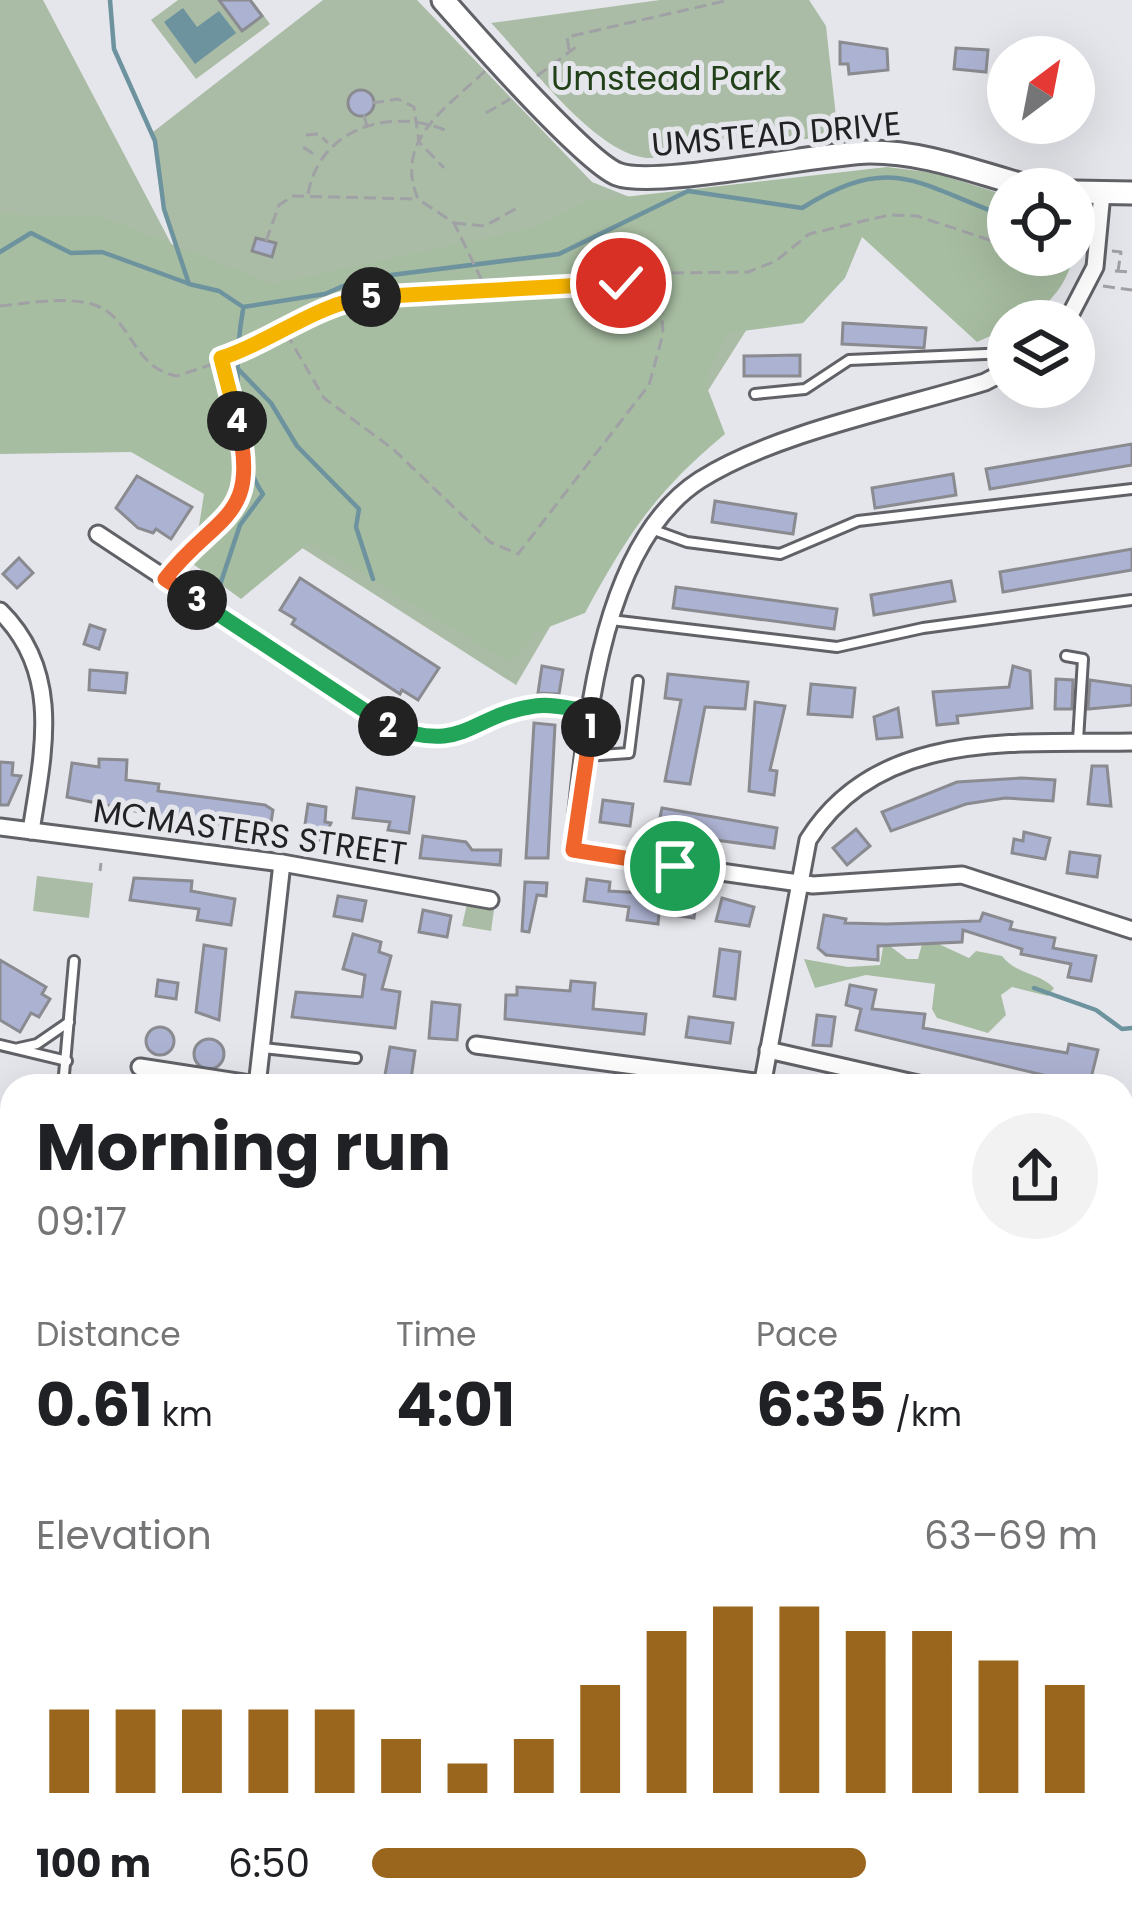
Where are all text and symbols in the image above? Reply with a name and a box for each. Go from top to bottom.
north arrow [987,36,1095,144]
map controls [987,36,1095,408]
park label: Umstead Park [551,55,781,102]
street label: UMSTEAD DRIVE [649,100,903,168]
button: locate [987,168,1095,276]
pin [570,232,672,334]
icon: check [588,250,654,316]
pin: 5 [341,267,401,327]
text: 5 [360,273,382,320]
button: layers [987,300,1095,408]
pin: 4 [207,391,267,451]
text: 4 [226,397,248,444]
pin: 3 [167,570,227,630]
text: 3 [187,576,207,623]
pin: 2 [358,696,418,756]
pin: 1 [561,697,621,757]
text: 2 [379,702,397,749]
text: 1 [585,703,597,750]
street label: MCMASTERS STREET [90,787,410,877]
pin [624,815,726,917]
icon: arrive [642,833,708,899]
text: Morning run [36,1101,451,1193]
button: share [972,1113,1098,1239]
text: 09:17 [36,1194,127,1249]
text: Distance [36,1311,181,1358]
text: Time [396,1311,476,1358]
text: Pace [756,1311,838,1358]
text: 0.61 [36,1363,153,1447]
text: 4:01 [396,1363,515,1447]
text: 6:35 [756,1363,887,1447]
text: km [153,1391,213,1438]
text: /km [887,1391,962,1438]
text: Elevation [36,1508,212,1563]
text: 63–69 m [924,1508,1098,1563]
text: 100 m [36,1836,151,1891]
text: 6:50 [228,1836,310,1891]

